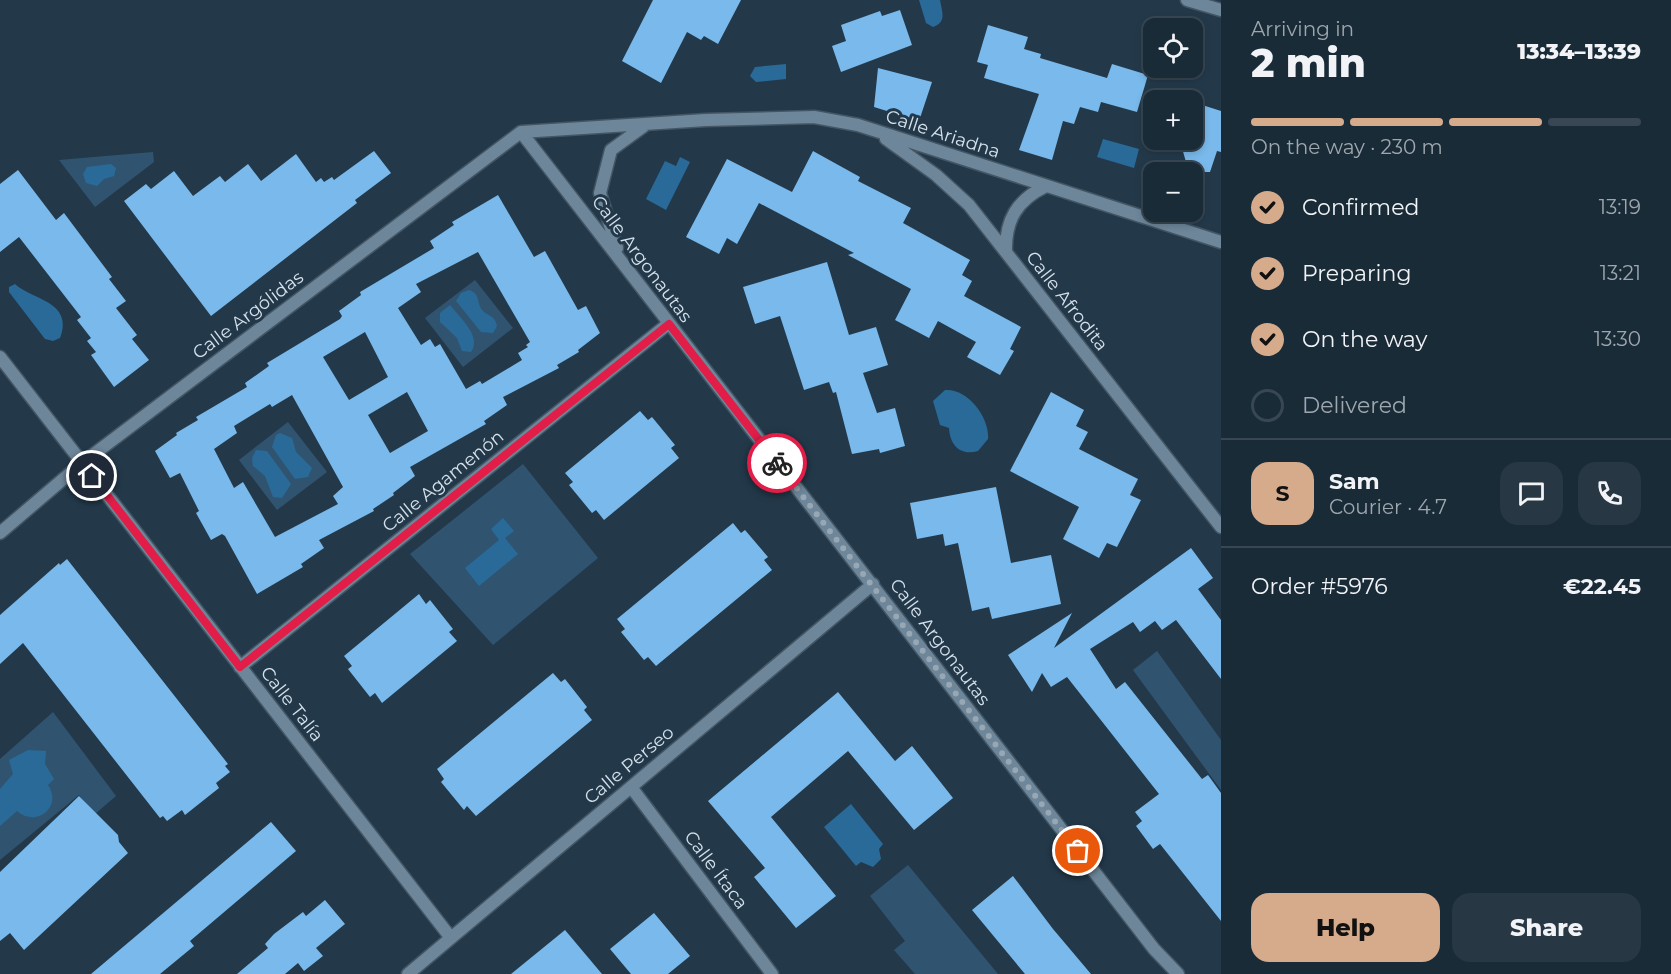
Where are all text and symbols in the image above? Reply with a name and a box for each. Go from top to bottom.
text: Arriving in [1251,17,1354,41]
map controls [1143,18,1203,222]
button: locate [1143,18,1203,78]
text: 13:34–13:39 [1517,38,1641,65]
text: 2 min [1251,39,1366,87]
button: + [1143,90,1203,150]
street label: Calle Ariadna [883,105,1003,163]
text: On the way · 230 m [1251,135,1443,159]
button: − [1143,162,1203,222]
street label: Calle Argonautas [587,191,697,327]
icon: check [1251,191,1284,224]
text: Confirmed [1302,194,1419,221]
text: 13:19 [1599,195,1641,219]
street label: Calle Afrodita [1021,247,1113,355]
icon: check [1251,257,1284,290]
text: Preparing [1302,260,1411,287]
text: 13:21 [1600,261,1641,285]
street label: Calle Argólidas [188,266,308,364]
icon: check [1251,323,1284,356]
text: On the way [1302,326,1427,353]
text: 13:30 [1594,327,1641,351]
text: Delivered [1302,392,1407,419]
street label: Calle Agamenón [378,425,508,537]
courier [747,433,807,493]
icon: bike [761,447,794,480]
pin [66,450,117,501]
icon: home [75,459,108,492]
button: chat [1500,462,1563,525]
button: phone [1578,462,1641,525]
text: Sam [1329,468,1380,495]
text: S [1275,480,1290,507]
text: Courier · 4.7 [1329,495,1447,519]
text: Order #5976 [1251,573,1388,600]
text: €22.45 [1563,573,1641,600]
street label: Calle Argonautas [885,574,995,710]
street label: Calle Talía [256,662,328,746]
street label: Calle Perseo [580,721,678,809]
pin [1052,825,1103,876]
street label: Calle Ítaca [679,827,753,913]
icon: bag [1061,834,1094,867]
button: Help [1251,893,1440,962]
button: Share [1452,893,1641,962]

